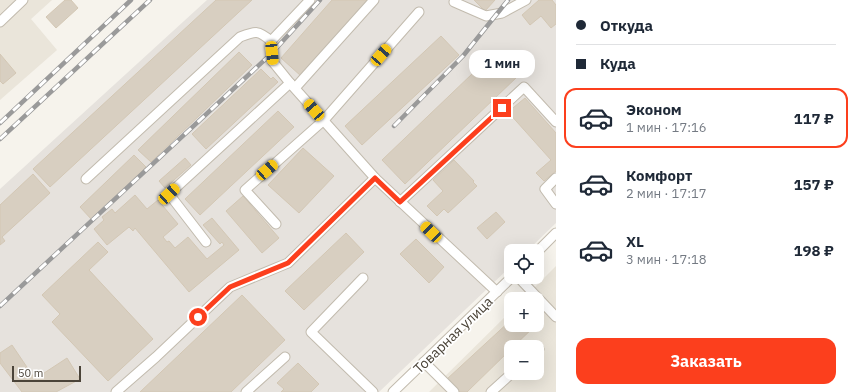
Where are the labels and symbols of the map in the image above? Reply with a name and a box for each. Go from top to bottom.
car [265,40,279,66]
car [369,42,393,68]
callout: 1 мин [469,50,535,78]
car [302,97,326,123]
route end [493,99,511,117]
car [254,158,280,182]
car [156,181,182,207]
car [418,219,444,245]
street label: Товарная улица [409,292,497,377]
route start [189,308,207,326]
scale bar [12,364,81,383]

